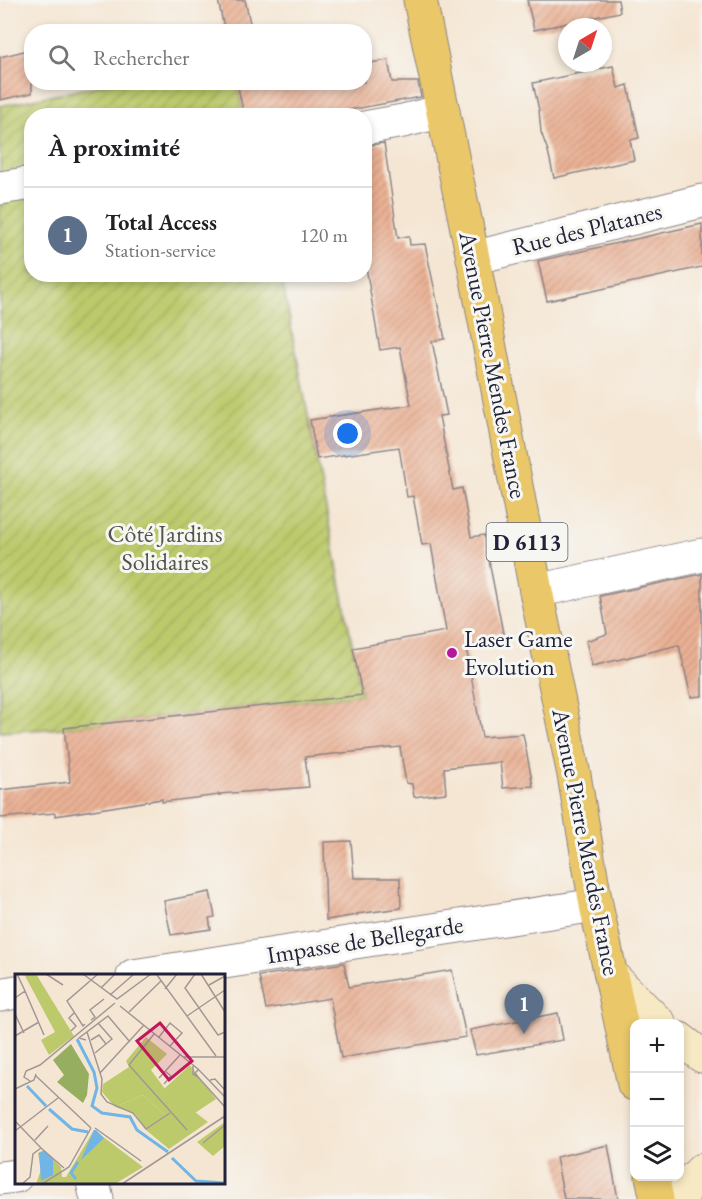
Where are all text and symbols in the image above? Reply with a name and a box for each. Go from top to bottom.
north arrow [558,18,612,72]
search box [24,24,372,90]
icon: search [45,41,78,74]
text: Rechercher [93,43,189,72]
text: À proximité [48,130,180,164]
street label: Rue des Platanes [509,195,665,262]
text: Total Access [105,208,217,237]
text: 1 [62,222,73,248]
text: 120 m [300,222,348,248]
street label: Avenue Pierre Mendes France [452,228,535,501]
text: Station-service [105,237,216,263]
your location [333,419,362,448]
park label: Côté Jardins Solidaires [108,518,222,577]
road number: D 6113 [486,523,568,561]
place label: Laser Game Evolution [464,623,573,682]
marker: Laser Game Evolution [445,646,459,660]
street label: Avenue Pierre Mendes France [545,705,628,978]
street label: Impasse de Bellegarde [265,909,465,970]
inset map [15,974,225,1184]
pin: 1 [504,984,544,1034]
map controls [630,1019,684,1181]
button: + [630,1019,684,1073]
button: − [630,1073,684,1127]
button: layers [630,1127,684,1181]

